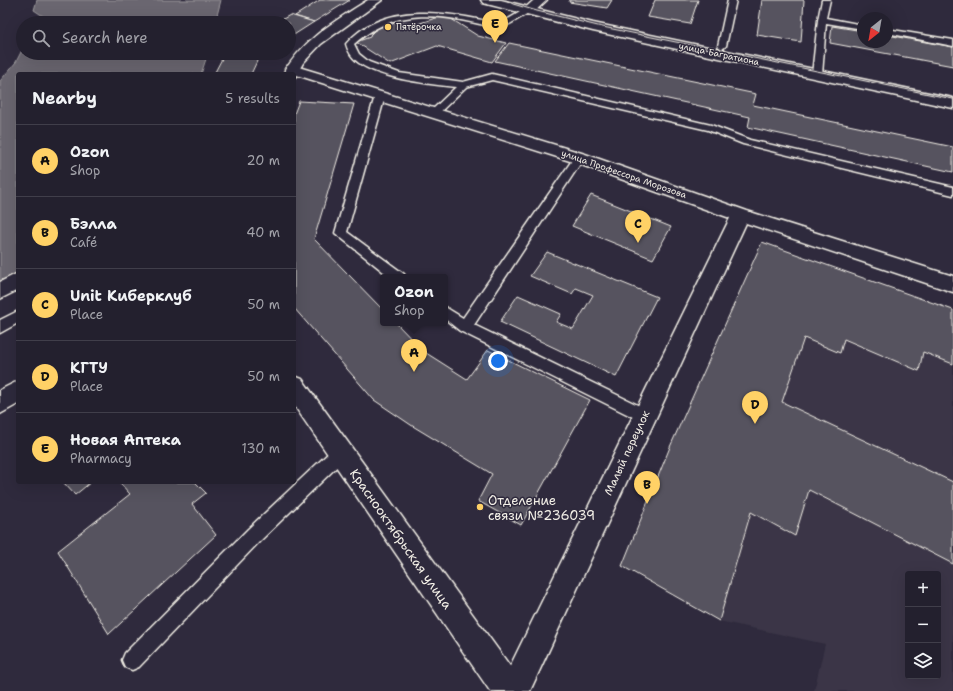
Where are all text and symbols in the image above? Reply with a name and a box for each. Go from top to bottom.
pin: E [482,10,508,43]
north arrow [857,12,893,48]
search box [16,16,296,60]
place label: Пятёрочка [396,21,442,33]
marker: Пятёрочка [383,22,393,32]
icon: search [30,27,52,49]
text: Search here [62,28,148,48]
street label: улица Багратиона [678,40,761,68]
text: Nearby [32,87,97,109]
text: 5 results [225,90,280,107]
text: Ozon [70,142,110,162]
street label: улица Профессора Морозова [560,147,689,201]
text: A [40,152,50,169]
text: 20 m [247,152,280,169]
text: Shop [70,162,100,179]
pin: C [625,210,651,243]
text: Бэлла [70,214,117,234]
text: B [41,224,49,241]
text: 40 m [246,224,280,241]
text: Café [70,234,97,251]
popup [380,274,448,326]
text: Ozon [394,282,434,302]
text: Unit Киберклуб [70,286,192,306]
text: C [41,296,49,313]
text: 50 m [247,296,280,313]
text: Shop [394,302,425,319]
text: Place [70,306,103,323]
pin: A [401,339,427,372]
your location [488,351,508,371]
text: КГТУ [70,358,108,378]
text: D [40,368,50,385]
text: 50 m [247,368,280,385]
text: Place [70,378,103,395]
pin: D [742,391,768,424]
street label: Малый переулок [601,408,653,498]
text: Новая Аптека [70,430,181,450]
text: E [41,440,49,457]
text: 130 m [242,440,280,457]
text: Pharmacy [70,450,132,467]
street label: Краснооктябрьская улица [346,466,456,612]
pin: B [634,471,660,504]
place label: Отделение связи №236039 [488,492,595,524]
marker: Отделение связи №236039 [475,502,485,512]
map controls [905,571,941,679]
button: + [905,571,941,607]
button: − [905,607,941,643]
button: layers [905,643,941,679]

